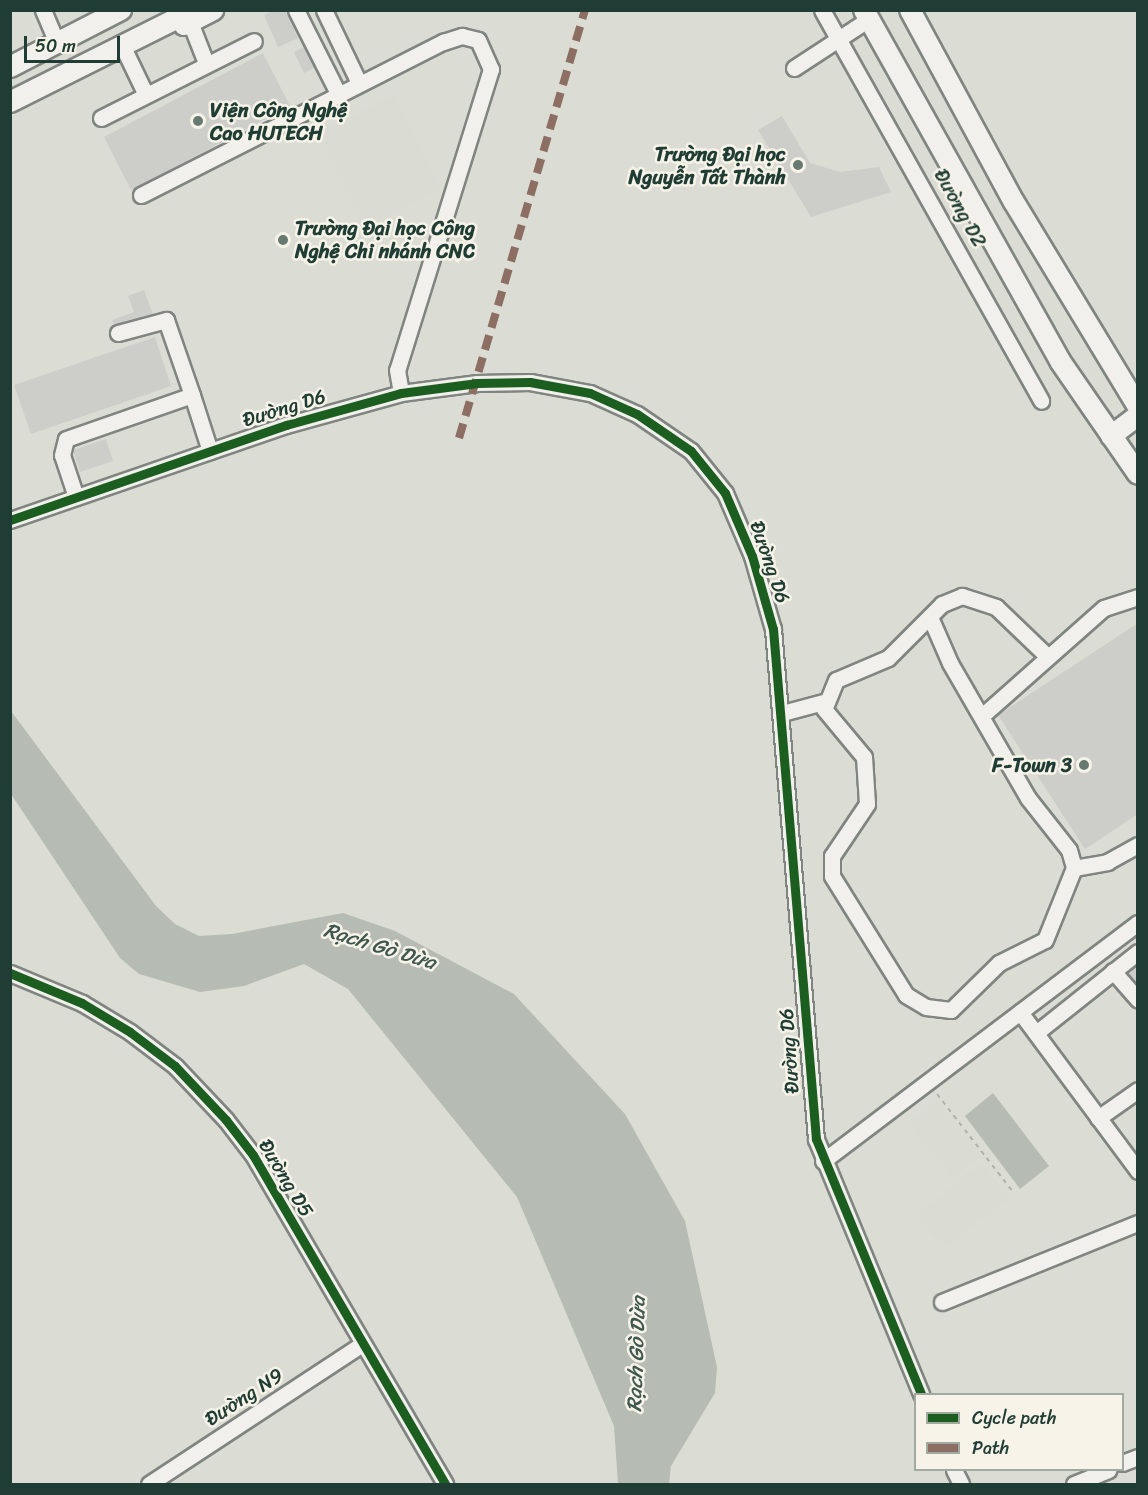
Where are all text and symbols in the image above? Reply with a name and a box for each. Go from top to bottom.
scale bar [27,24,123,62]
text: 50 m [35,30,76,62]
place label: Viện Công Nghệ Cao HUTECH [210,98,347,145]
marker: Viện Công Nghệ Cao HUTECH [191,114,205,128]
place label: Trường Đại học Nguyễn Tất Thành [628,142,786,189]
marker: Trường Đại học Nguyễn Tất Thành [791,158,805,172]
street label: Đường D2 [929,165,991,251]
place label: Trường Đại học Công Nghệ Chi nhánh CNC [295,216,475,263]
marker: Trường Đại học Công Nghệ Chi nhánh CNC [276,233,290,247]
street label: Đường D6 [240,384,328,432]
street label: Đường D6 [745,518,795,606]
place label: F-Town 3 [992,753,1072,777]
marker: F-Town 3 [1077,758,1091,772]
water label: Rạch Gò Dừa [321,917,439,975]
street label: Đường D6 [774,1007,804,1095]
street label: Đường D5 [253,1135,319,1221]
water label: Rạch Gò Dừa [621,1296,651,1412]
street label: Đường N9 [200,1363,288,1431]
legend [914,1393,1124,1471]
text: Cycle path [972,1402,1056,1434]
text: Path [972,1432,1009,1464]

